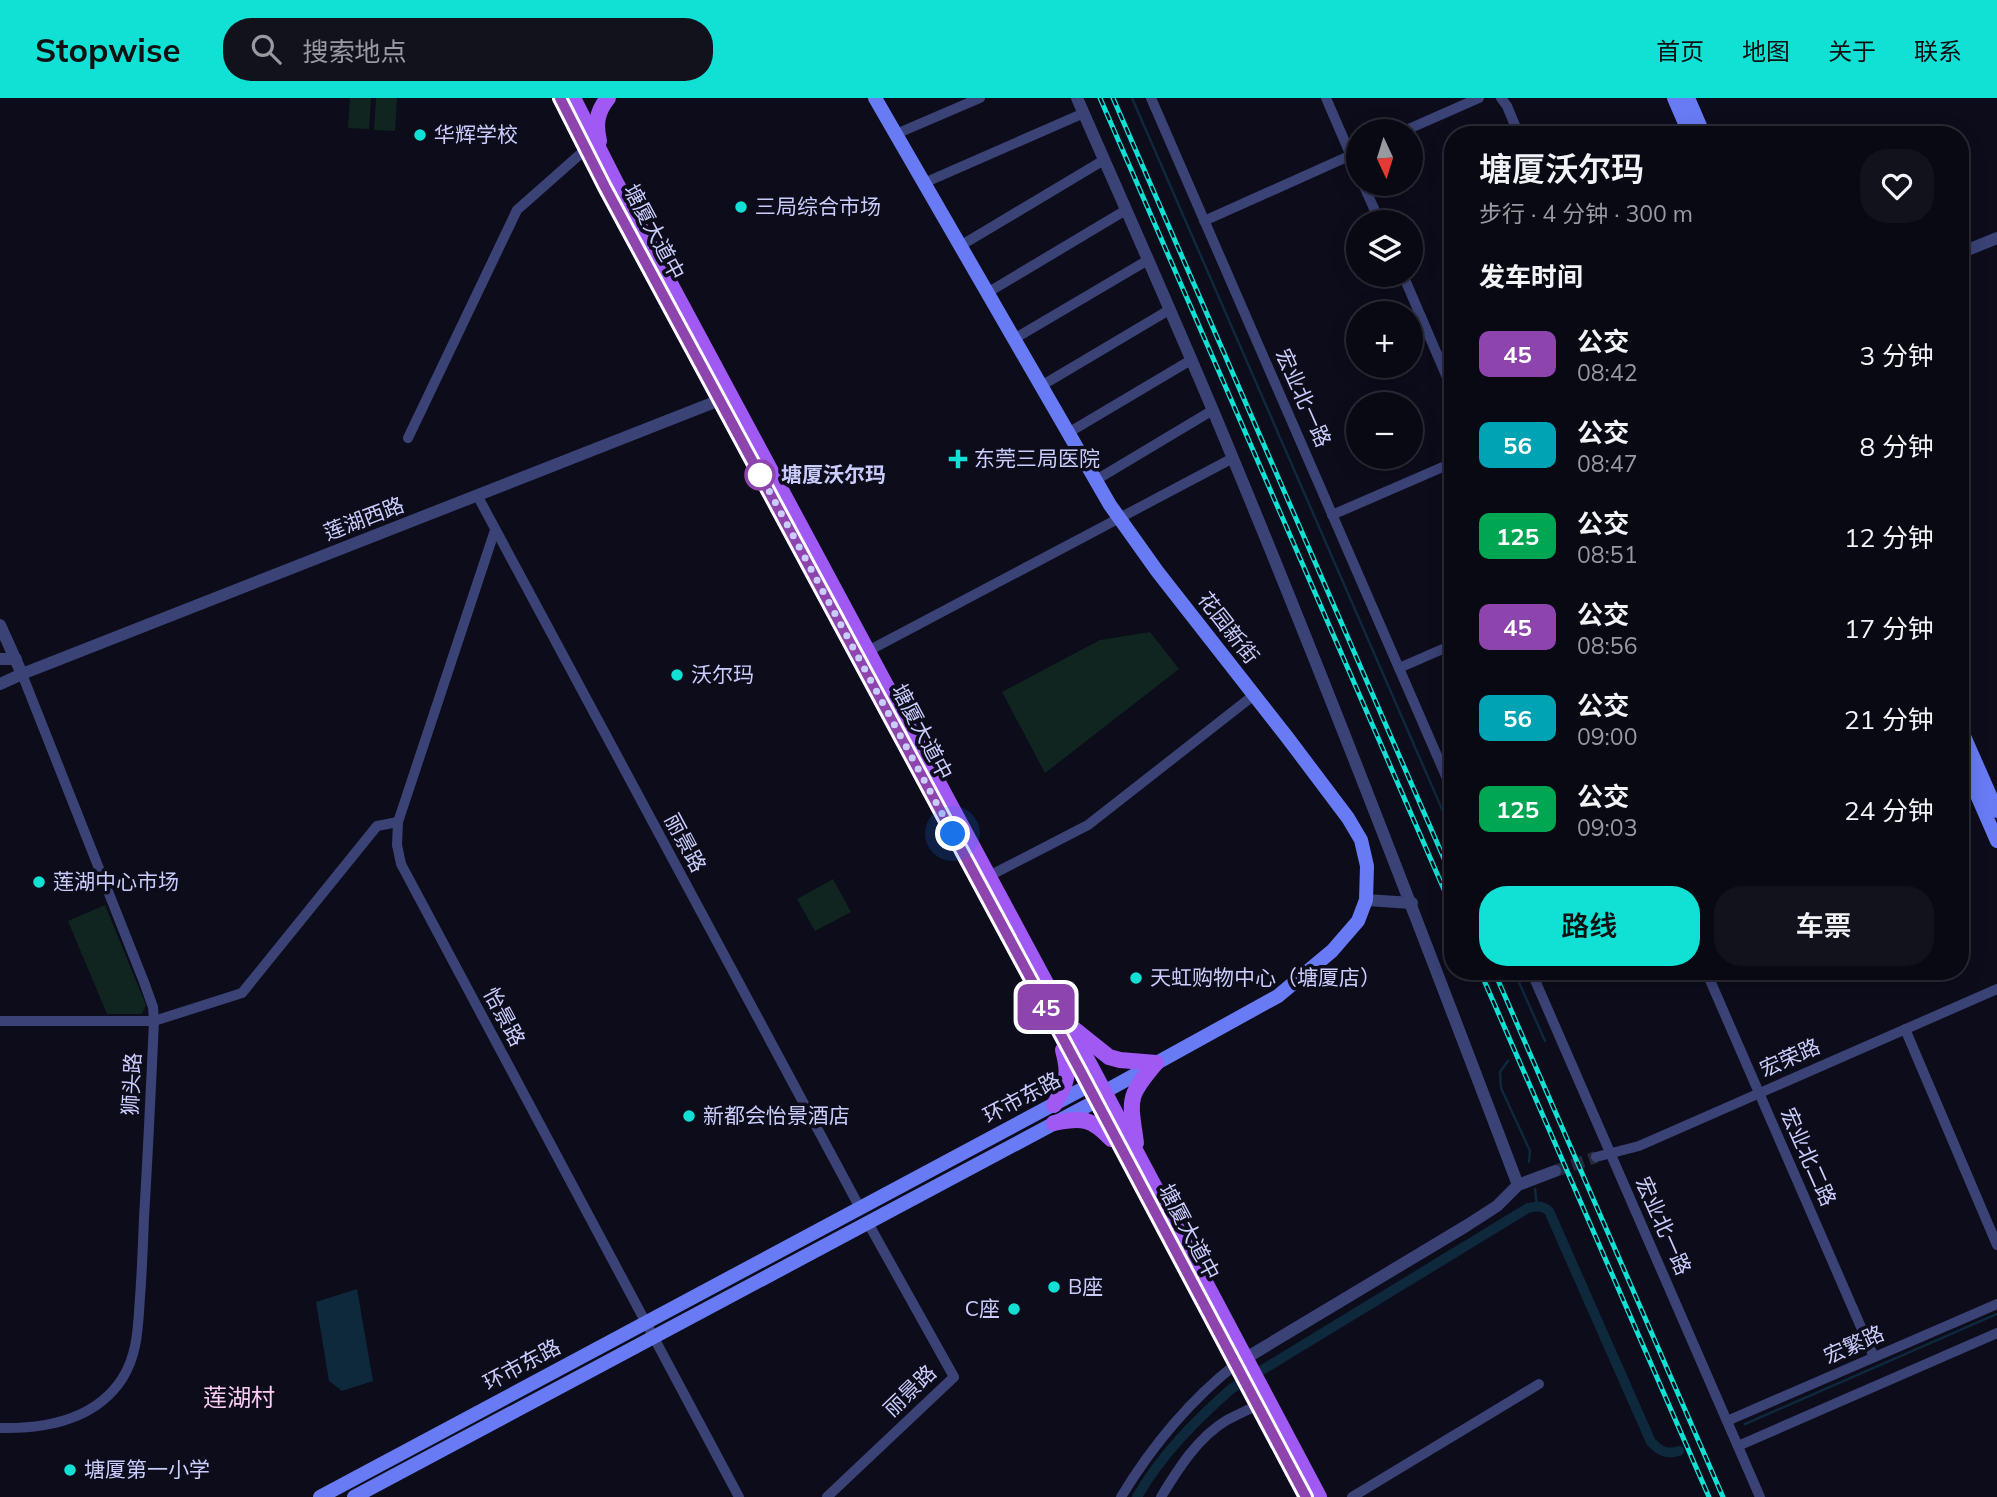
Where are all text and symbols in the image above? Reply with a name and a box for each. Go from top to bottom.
search box [223,18,713,81]
text: Stopwise [35,29,181,70]
icon: search [247,30,285,68]
text: 搜索地点 [303,35,407,68]
text: 首页 [1656,36,1704,66]
text: 地图 [1742,36,1790,66]
text: 关于 [1828,36,1876,66]
text: 联系 [1914,36,1962,66]
north arrow [1346,119,1423,196]
map controls [1346,119,1423,469]
place label: 华辉学校 [434,121,518,147]
marker: 华辉学校 [412,127,428,143]
text: 塘厦沃尔玛 [1479,148,1644,189]
button: heart [1860,149,1934,223]
street label: 塘厦大道中 [619,179,691,284]
place label: 三局综合市场 [755,193,881,219]
marker: 三局综合市场 [733,199,749,215]
text: 步行 · 4 分钟 · 300 m [1479,199,1693,228]
button: layers [1346,210,1423,287]
text: 发车时间 [1479,260,1583,293]
button: + [1346,301,1423,378]
text: 公交 [1577,325,1629,358]
text: 45 [1503,339,1532,369]
text: 3 分钟 [1860,339,1934,372]
street label: 宏业北一路 [1271,344,1337,451]
text: 08:42 [1577,358,1637,387]
button: − [1346,392,1423,469]
text: 公交 [1577,416,1629,449]
text: 56 [1503,430,1532,460]
text: 8 分钟 [1860,430,1934,463]
place label: 东莞三局医院 [974,445,1100,471]
marker: 东莞三局医院 [948,449,968,469]
text: 08:47 [1577,449,1637,478]
marker: 塘厦沃尔玛 [745,460,775,490]
place label: 塘厦沃尔玛 [781,461,886,487]
street label: 莲湖西路 [320,491,408,545]
text: 公交 [1577,507,1629,540]
text: 125 [1496,521,1539,551]
text: 12 分钟 [1844,521,1934,554]
text: 08:51 [1577,540,1637,569]
street label: 花园新街 [1193,586,1265,668]
text: 公交 [1577,598,1629,631]
text: 45 [1503,612,1532,642]
text: 17 分钟 [1844,612,1934,645]
text: 08:56 [1577,631,1637,660]
place label: 沃尔玛 [691,661,754,687]
marker: 沃尔玛 [669,667,685,683]
street label: 塘厦大道中 [887,679,959,784]
text: 公交 [1577,689,1629,722]
text: 56 [1503,703,1532,733]
text: 21 分钟 [1844,703,1934,736]
text: 09:00 [1577,722,1637,751]
text: 公交 [1577,780,1629,813]
text: 125 [1496,794,1539,824]
text: 24 分钟 [1844,794,1934,827]
street label: 丽景路 [660,809,712,876]
text: 09:03 [1577,813,1637,842]
your location [935,816,970,851]
place label: 莲湖中心市场 [53,868,179,894]
marker: 莲湖中心市场 [31,874,47,890]
button: 路线 [1479,886,1700,966]
button: 车票 [1714,886,1934,966]
place label: 天虹购物中心（塘厦店） [1150,964,1381,990]
marker: 天虹购物中心（塘厦店） [1128,970,1144,986]
street label: 怡景路 [479,983,531,1050]
line badge: 45 [1014,984,1078,1030]
text: 45 [1032,992,1060,1022]
street label: 宏荣路 [1756,1032,1824,1082]
street label: 狮头路 [116,1052,146,1116]
street label: 环市东路 [978,1066,1065,1128]
place label: 新都会怡景酒店 [703,1102,850,1128]
street label: 宏业北二路 [1776,1103,1842,1210]
marker: 新都会怡景酒店 [681,1108,697,1124]
street label: 宏业北一路 [1631,1172,1697,1279]
street label: 塘厦大道中 [1154,1179,1226,1284]
place label: B座 [1068,1273,1103,1299]
marker: B座 [1046,1279,1062,1295]
place label: C座 [965,1295,1000,1321]
marker: C座 [1006,1301,1022,1317]
street label: 宏繁路 [1820,1319,1888,1369]
street label: 环市东路 [478,1333,565,1395]
street label: 丽景路 [878,1359,941,1422]
district label: 莲湖村 [203,1382,275,1412]
place label: 塘厦第一小学 [84,1456,210,1482]
marker: 塘厦第一小学 [62,1462,78,1478]

